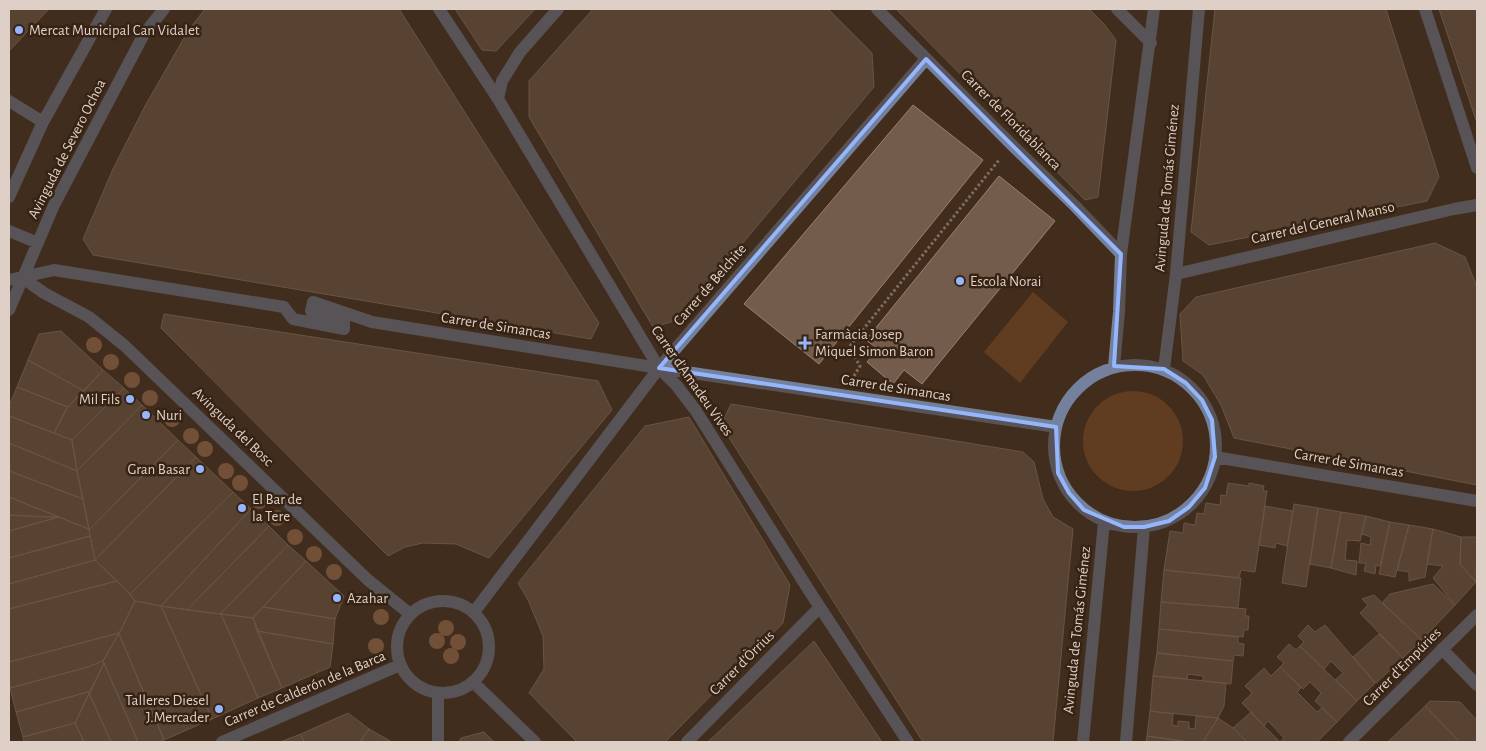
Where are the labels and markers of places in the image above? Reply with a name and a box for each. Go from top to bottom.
place label: Mercat Municipal Can Vidalet [29,23,200,38]
marker: Mercat Municipal Can Vidalet [13,24,25,36]
place label: Escola Norai [970,274,1041,289]
marker: Escola Norai [954,275,966,287]
place label: Farmàcia Josep Miquel Simon Baron [815,327,934,359]
marker: Farmàcia Josep Miquel Simon Baron [799,337,811,349]
place label: Mil Fils [79,392,120,407]
marker: Mil Fils [124,393,136,405]
place label: Nuri [156,408,182,423]
marker: Nuri [140,409,152,421]
place label: Gran Basar [127,462,190,477]
marker: Gran Basar [194,463,206,475]
place label: El Bar de la Tere [252,492,302,524]
marker: El Bar de la Tere [236,502,248,514]
place label: Azahar [347,591,388,606]
marker: Azahar [331,592,343,604]
place label: Talleres Diesel J.Mercader [125,693,209,725]
marker: Talleres Diesel J.Mercader [213,703,225,715]

